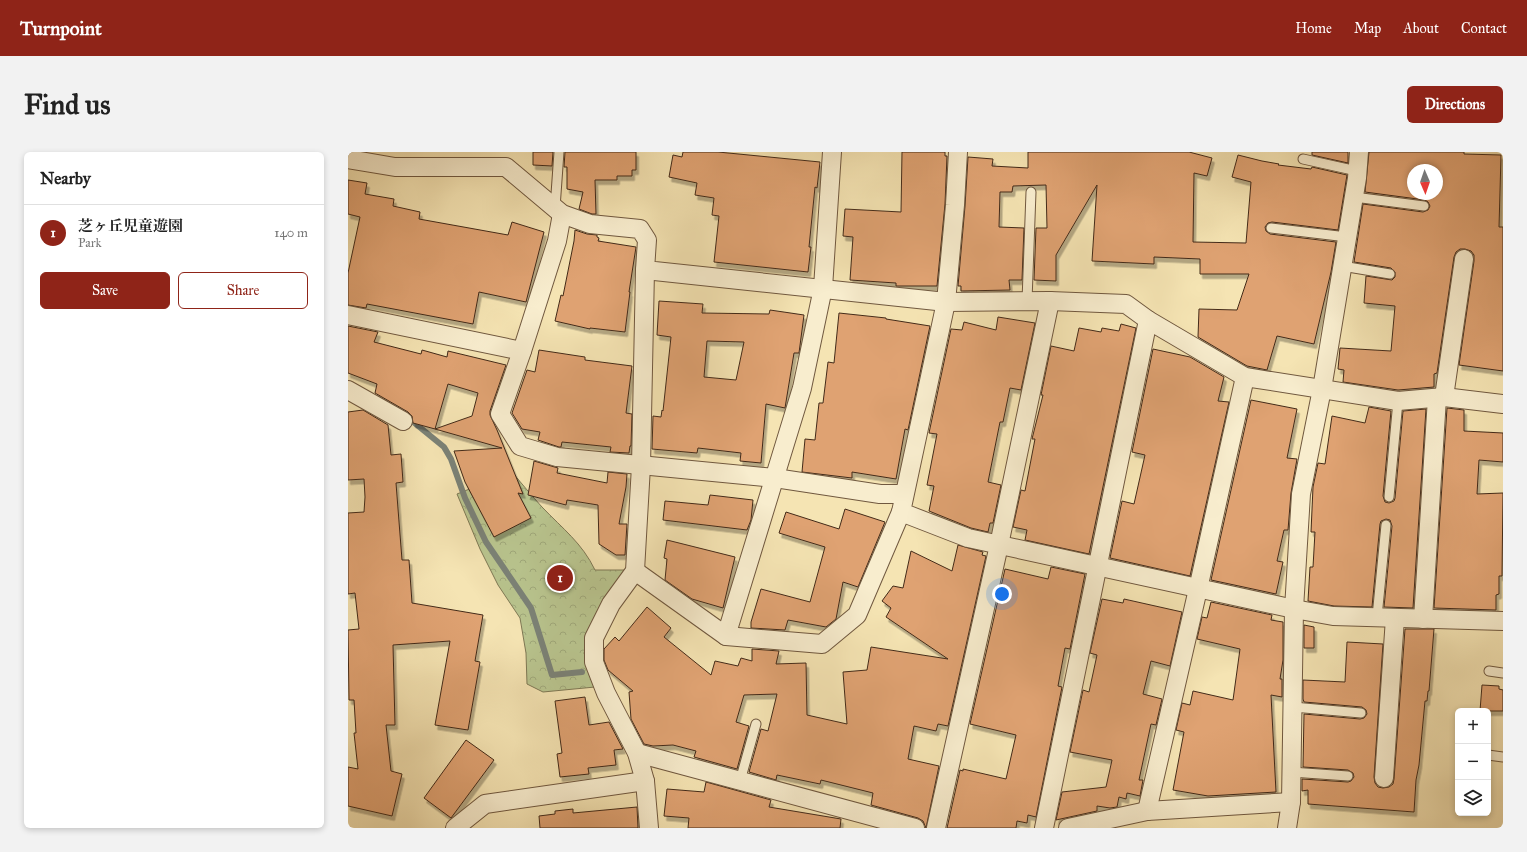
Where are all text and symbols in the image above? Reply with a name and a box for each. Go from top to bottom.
text: Turnpoint [20,17,102,40]
text: Home [1295,20,1332,37]
text: Map [1354,20,1381,37]
text: About [1403,20,1439,37]
text: Contact [1461,20,1507,37]
button: Directions [1407,86,1503,123]
text: Find us [24,87,110,122]
north arrow [1407,164,1443,200]
text: Nearby [40,168,91,189]
text: 芝ヶ丘児童遊園 [78,217,183,235]
text: 1 [50,225,56,241]
text: 140 m [274,225,308,241]
text: Park [78,235,102,251]
button: Save [40,272,170,309]
button: Share [178,272,308,309]
pin: 1 [547,563,573,593]
your location [992,584,1012,604]
map controls [1455,708,1491,816]
button: + [1455,708,1491,744]
button: − [1455,744,1491,780]
button: layers [1455,780,1491,816]

